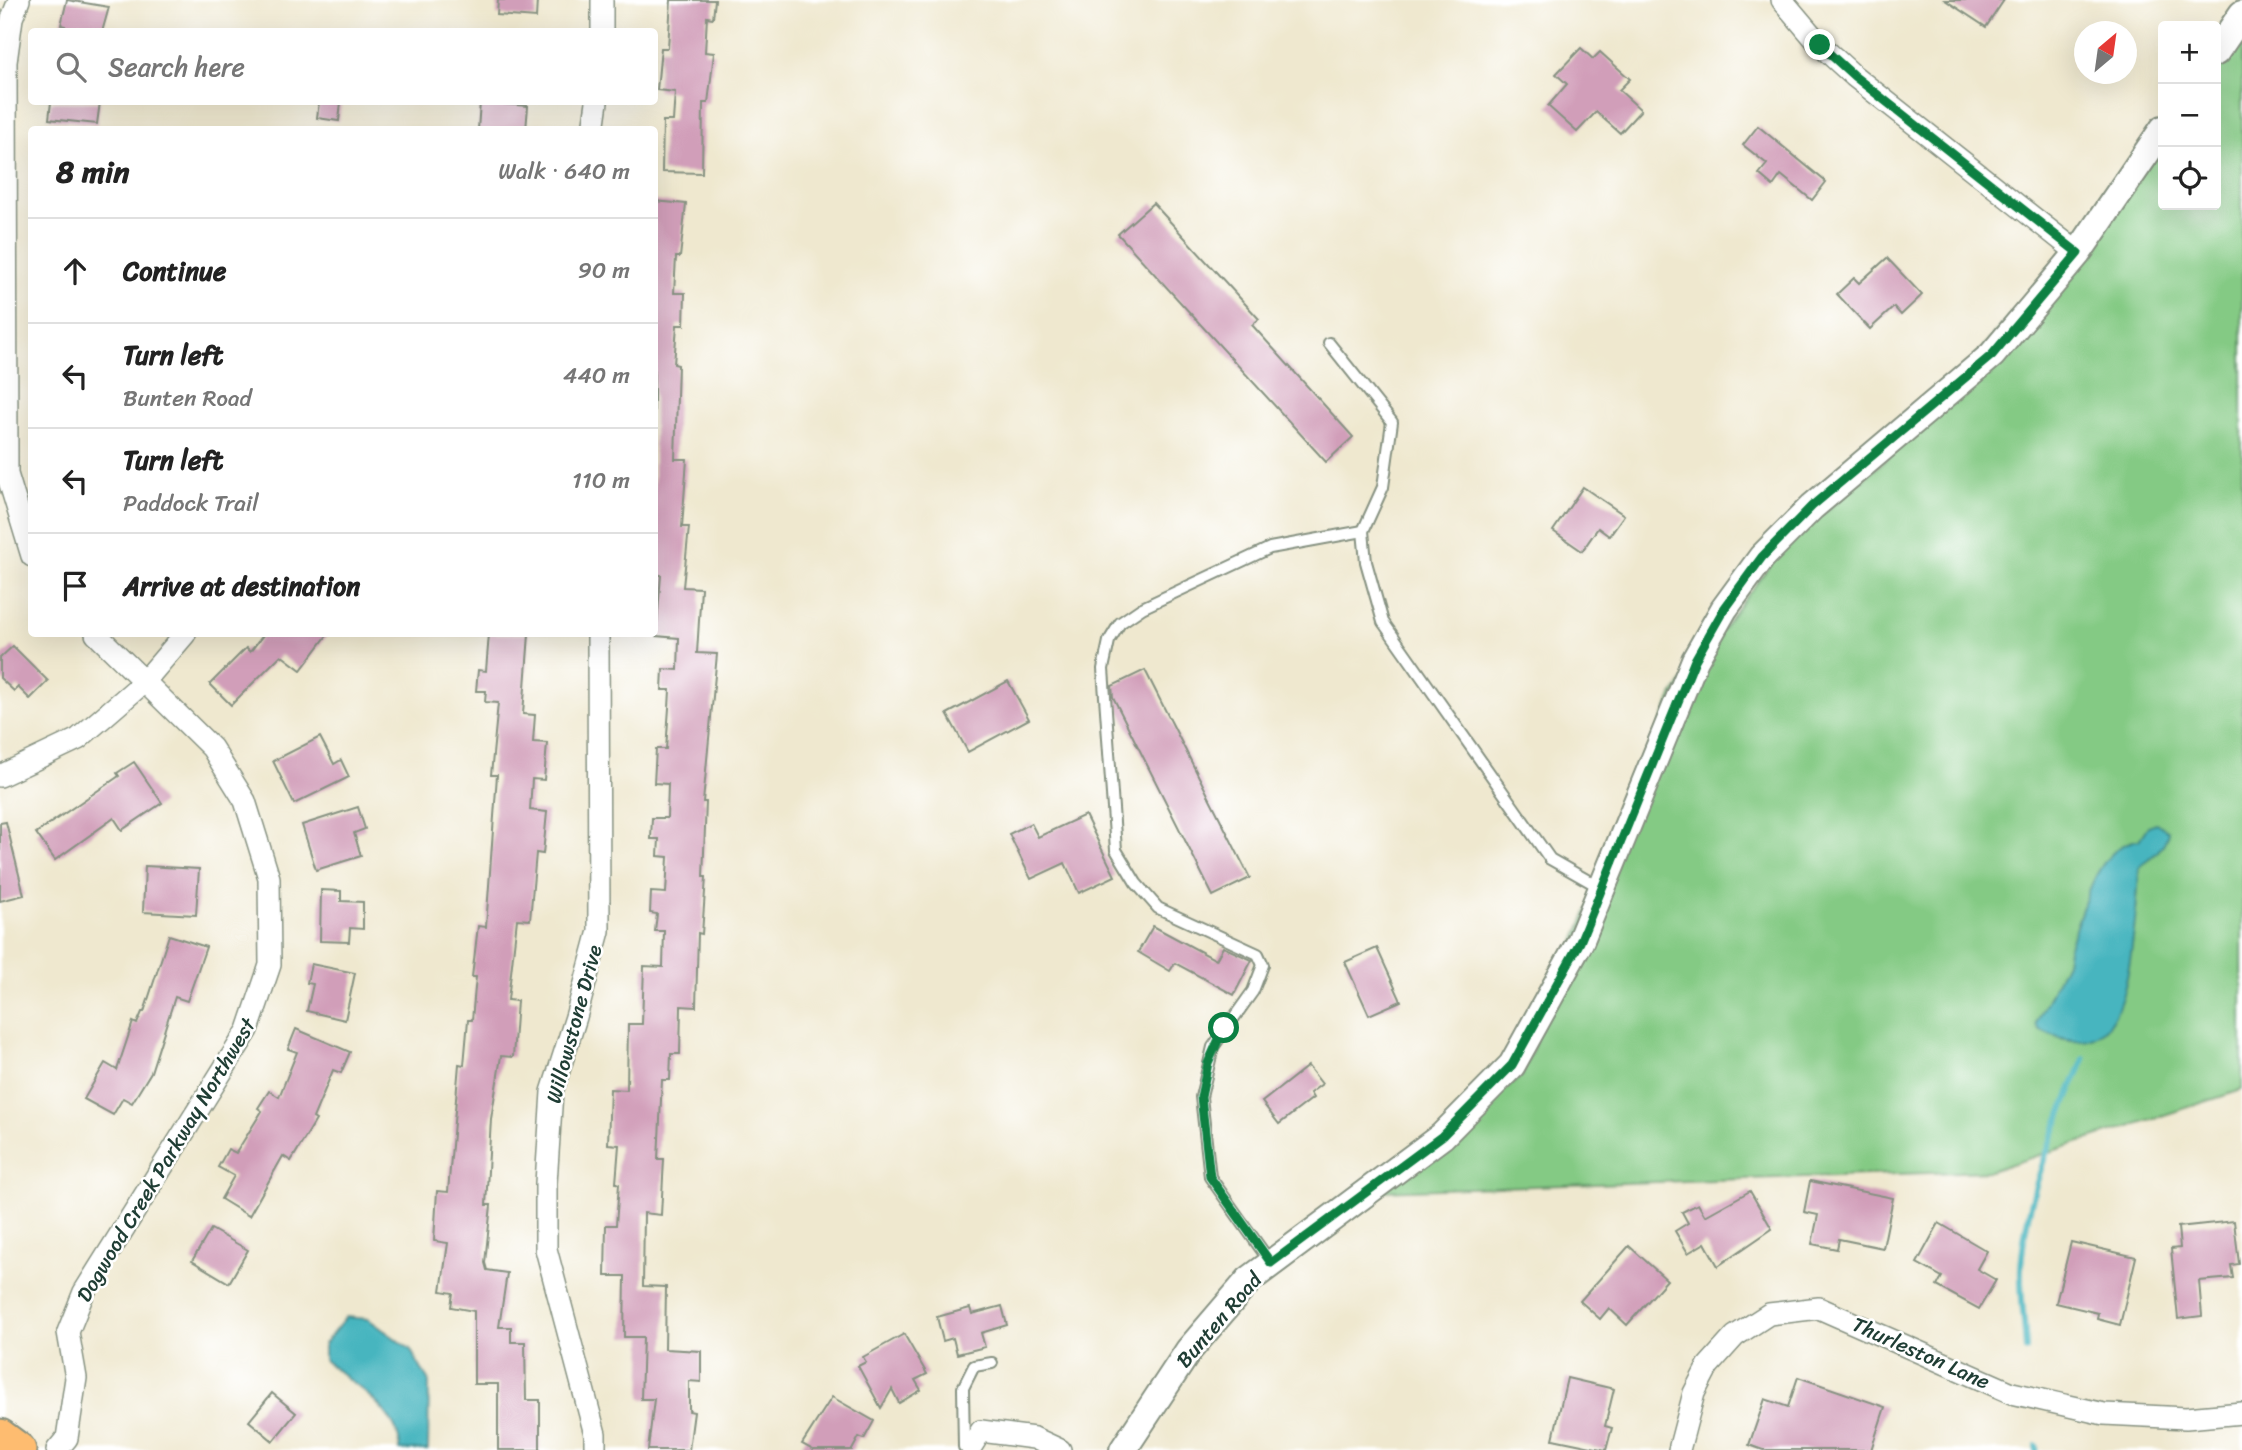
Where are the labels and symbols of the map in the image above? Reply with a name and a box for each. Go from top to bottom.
north arrow [2074,21,2137,84]
route end [1804,29,1835,60]
street label: Willowstone Drive [535,940,613,1108]
street label: Dogwood Creek Parkway Northwest [66,1009,267,1310]
route start [1208,1012,1239,1043]
street label: Bunten Road [1166,1262,1273,1377]
street label: Thurleston Lane [1846,1306,1996,1400]

